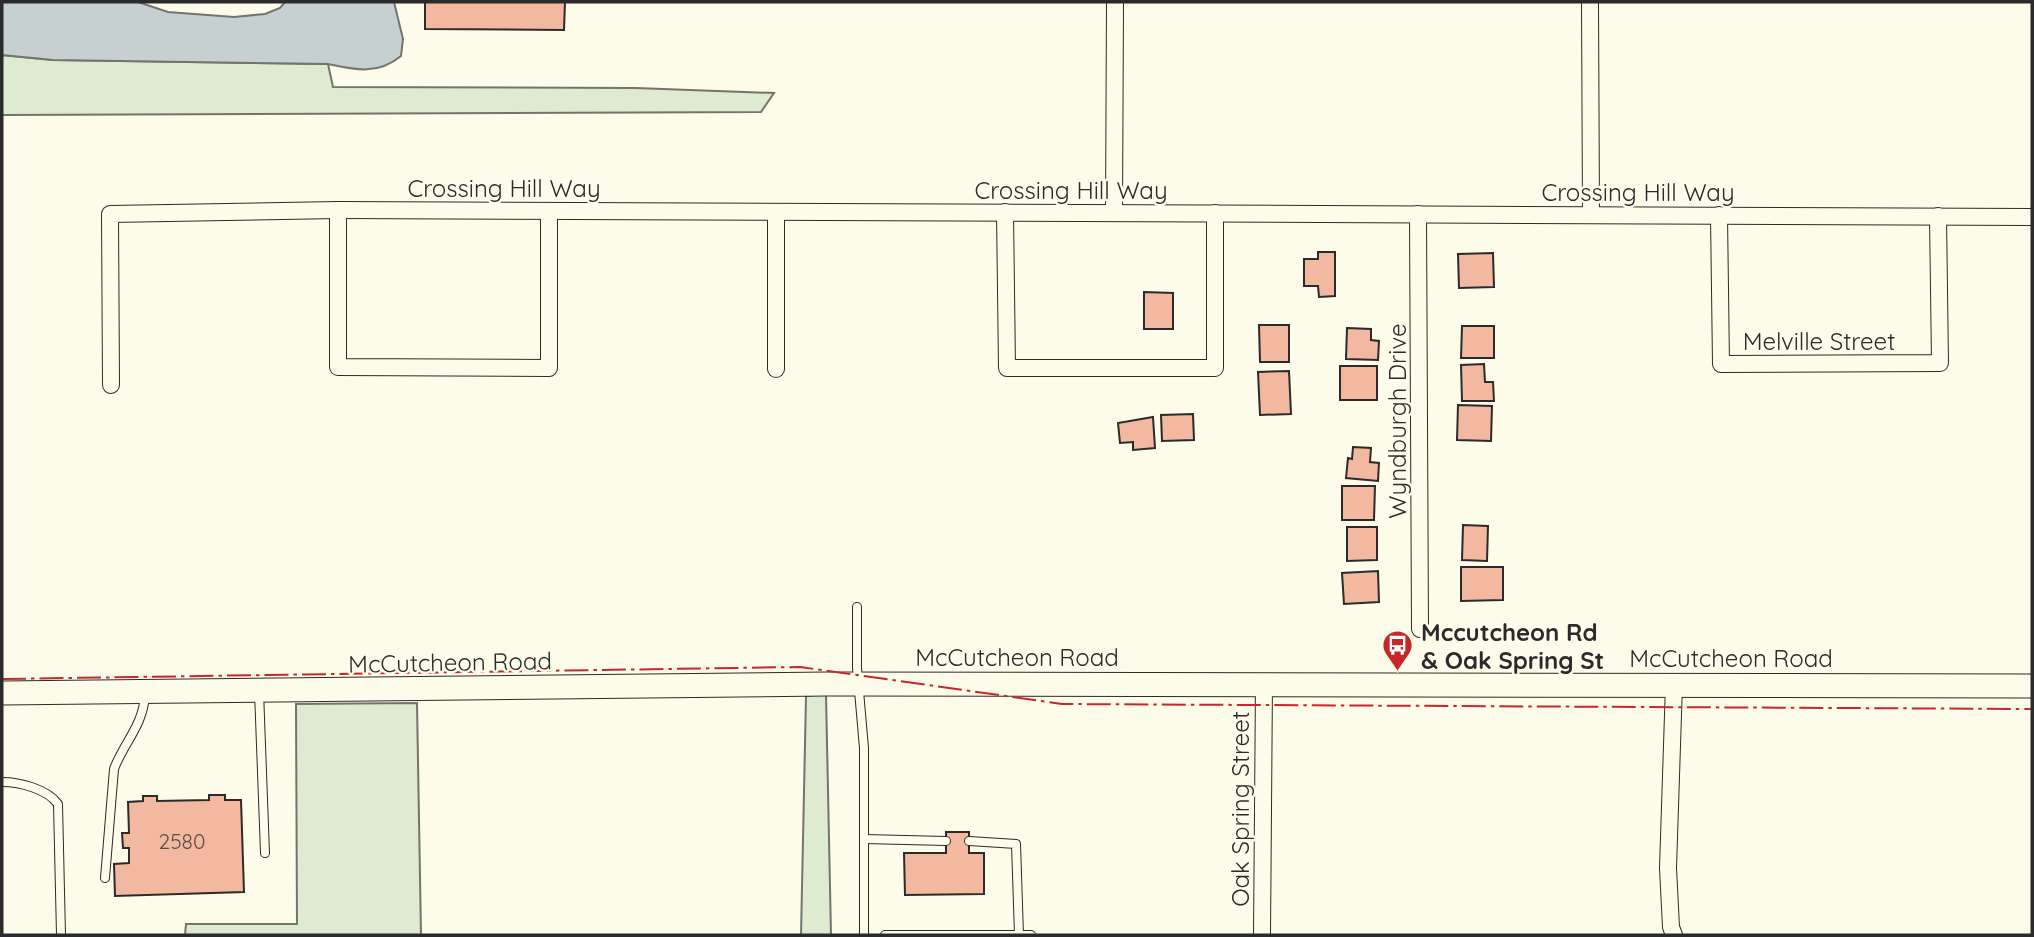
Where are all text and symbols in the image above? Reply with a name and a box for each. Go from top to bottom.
street label: Crossing Hill Way [407,173,601,203]
street label: Crossing Hill Way [974,175,1168,205]
street label: Crossing Hill Way [1541,177,1735,207]
street label: Wyndburgh Drive [1382,323,1412,519]
street label: Melville Street [1743,326,1895,356]
place label: Mccutcheon Rd & Oak Spring St [1421,617,1604,675]
bus stop icon: Mccutcheon Rd & Oak Spring St [1381,629,1415,673]
street label: McCutcheon Road [915,642,1119,672]
street label: McCutcheon Road [1629,643,1833,673]
street label: McCutcheon Road [348,645,552,679]
street label: Oak Spring Street [1225,711,1255,907]
house number: 2580 [159,828,205,854]

